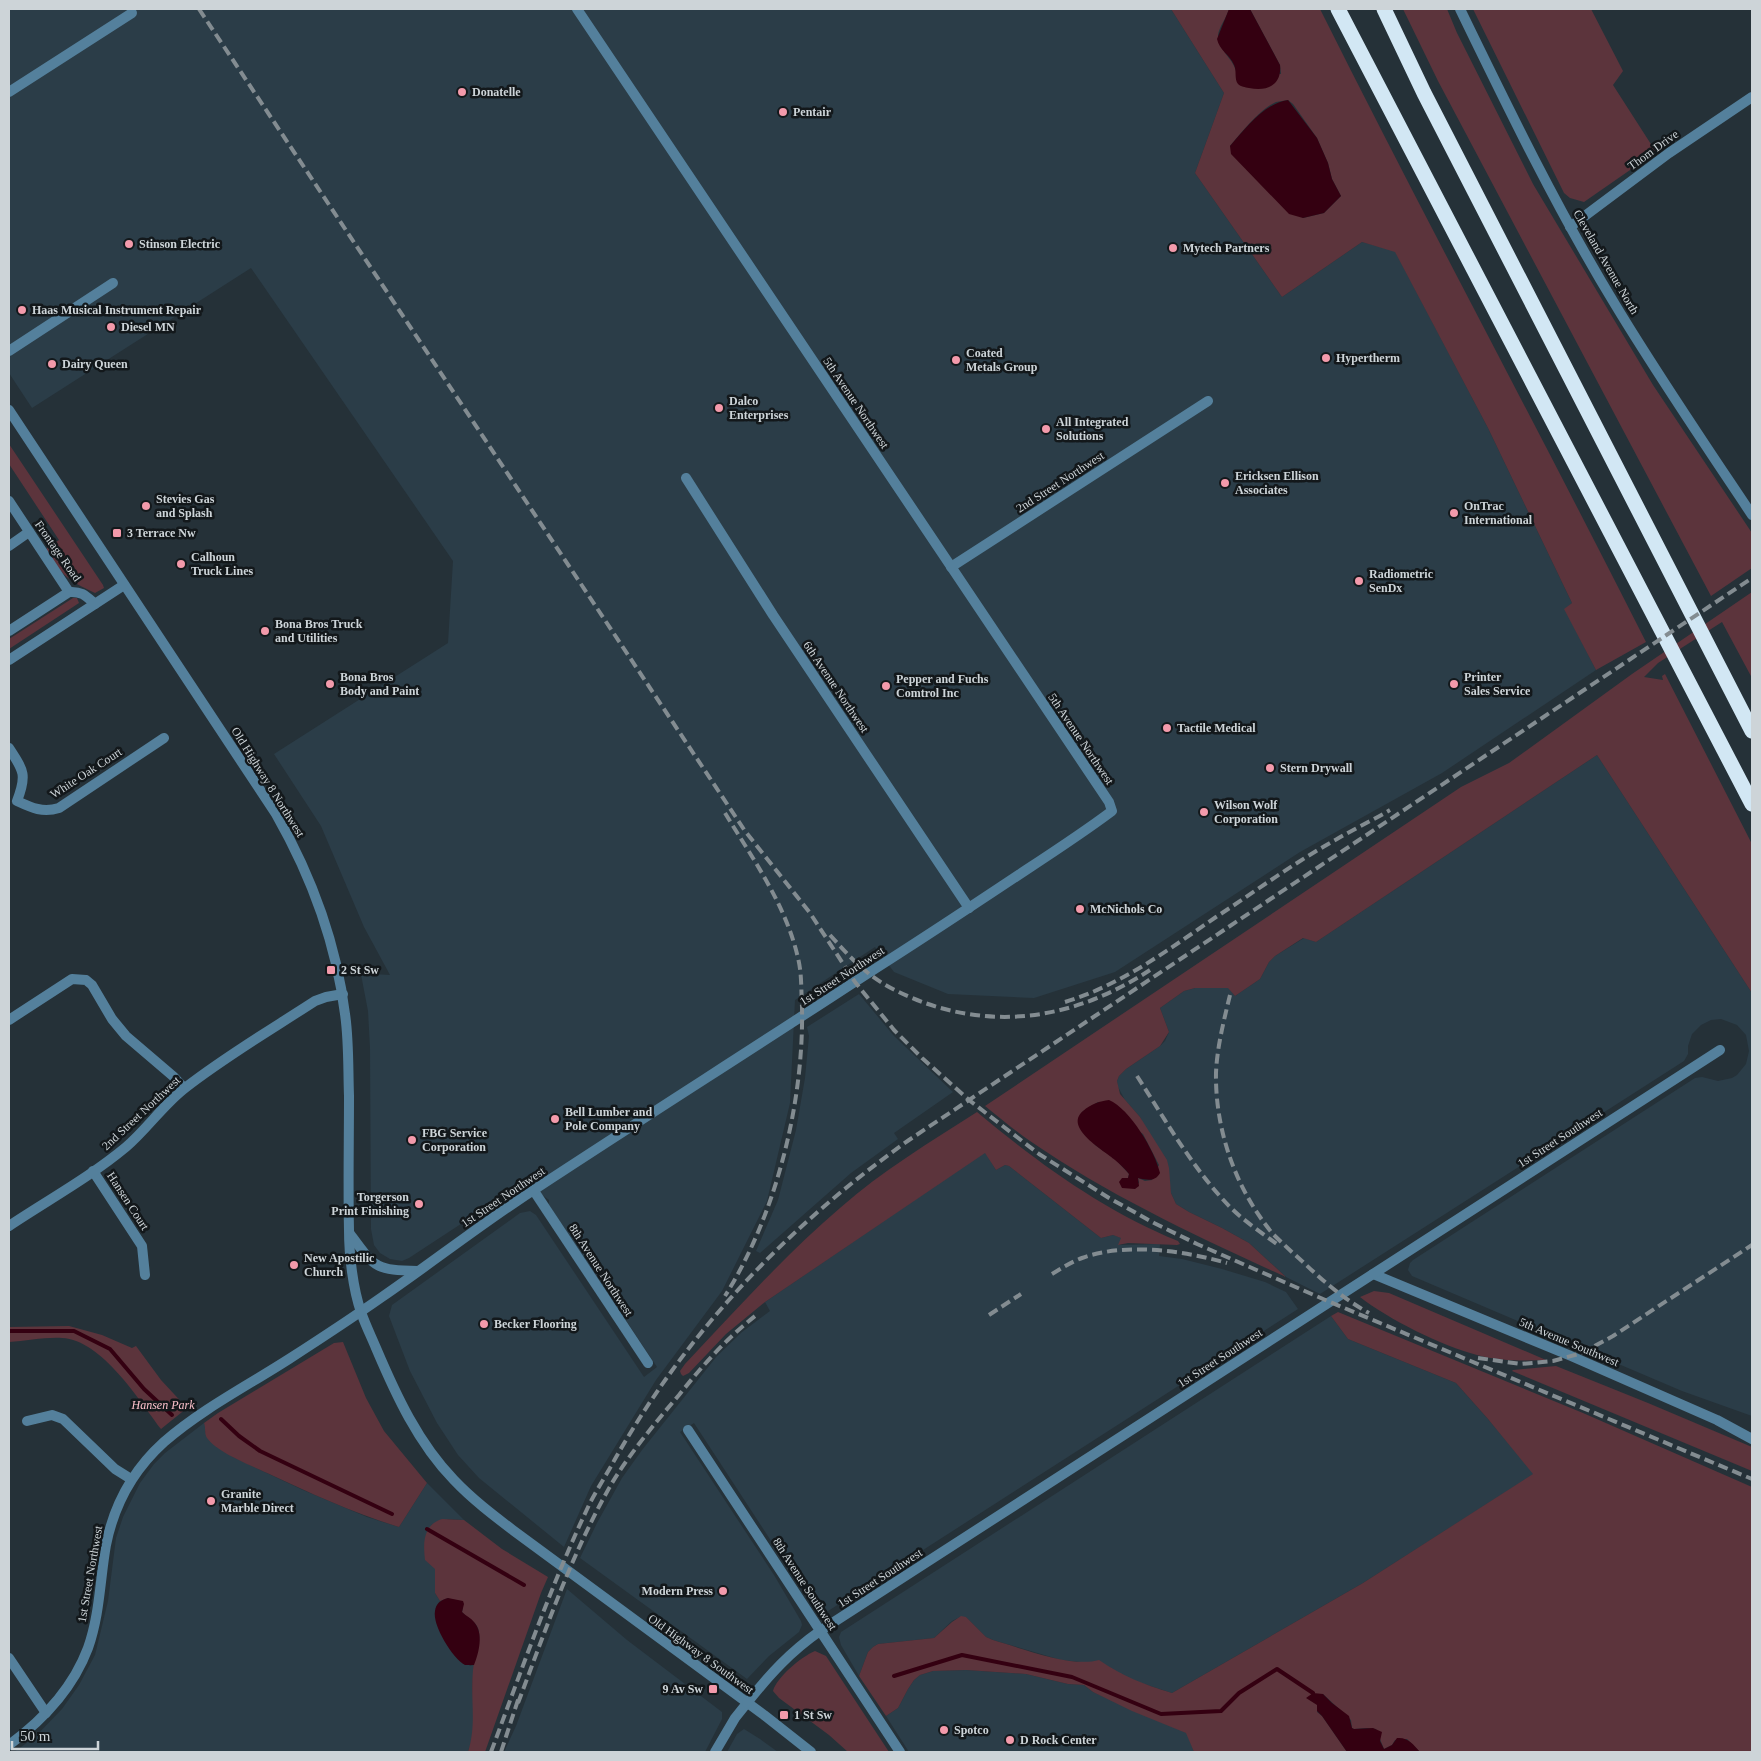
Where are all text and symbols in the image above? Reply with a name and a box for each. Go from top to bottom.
place label: Donatelle [472,85,521,99]
marker: Donatelle [456,86,468,98]
place label: Pentair [793,105,832,119]
marker: Pentair [777,106,789,118]
street label: Thom Drive [1625,127,1681,173]
street label: Cleveland Avenue North [1570,207,1642,317]
place label: Stinson Electric [139,237,221,251]
marker: Stinson Electric [123,238,135,250]
place label: Mytech Partners [1183,241,1270,255]
marker: Mytech Partners [1167,242,1179,254]
place label: Haas Musical Instrument Repair [32,303,202,317]
marker: Haas Musical Instrument Repair [16,304,28,316]
place label: Diesel MN [121,320,175,334]
marker: Diesel MN [105,321,117,333]
place label: Coated Metals Group [966,346,1038,374]
place label: Hypertherm [1336,351,1400,365]
marker: Hypertherm [1320,352,1332,364]
marker: Coated Metals Group [950,354,962,366]
street label: 5th Avenue Northwest [820,355,892,452]
place label: Dairy Queen [62,357,128,371]
marker: Dairy Queen [46,358,58,370]
place label: Dalco Enterprises [729,394,789,422]
marker: Dalco Enterprises [713,402,725,414]
place label: All Integrated Solutions [1056,415,1129,443]
marker: All Integrated Solutions [1040,423,1052,435]
street label: 2nd Street Northwest [1013,448,1107,516]
place label: Ericksen Ellison Associates [1235,469,1319,497]
marker: Ericksen Ellison Associates [1219,477,1231,489]
place label: Stevies Gas and Splash [156,492,215,520]
place label: OnTrac International [1464,499,1533,527]
marker: Stevies Gas and Splash [140,500,152,512]
marker: OnTrac International [1448,507,1460,519]
street label: Frontage Road [32,518,84,584]
place label: 3 Terrace Nw [127,526,196,540]
marker: 3 Terrace Nw [111,527,123,539]
place label: Calhoun Truck Lines [191,550,253,578]
marker: Calhoun Truck Lines [175,558,187,570]
place label: Radiometric SenDx [1369,567,1434,595]
marker: Radiometric SenDx [1353,575,1365,587]
place label: Bona Bros Truck and Utilities [275,617,363,645]
marker: Bona Bros Truck and Utilities [259,625,271,637]
street label: 6th Avenue Northwest [800,639,872,736]
place label: Bona Bros Body and Paint [340,670,419,698]
place label: Printer Sales Service [1464,670,1531,698]
place label: Pepper and Fuchs Comtrol Inc [896,672,989,700]
marker: Bona Bros Body and Paint [324,678,336,690]
marker: Printer Sales Service [1448,678,1460,690]
marker: Pepper and Fuchs Comtrol Inc [880,680,892,692]
street label: 5th Avenue Northwest [1045,691,1117,788]
place label: Tactile Medical [1177,721,1256,735]
marker: Tactile Medical [1161,722,1173,734]
street label: Old Highway 8 Northwest [228,724,308,840]
street label: White Oak Court [48,744,125,801]
place label: Stern Drywall [1280,761,1353,775]
marker: Stern Drywall [1264,762,1276,774]
place label: Wilson Wolf Corporation [1214,798,1278,826]
marker: Wilson Wolf Corporation [1198,806,1210,818]
place label: McNichols Co [1090,902,1162,916]
marker: McNichols Co [1074,903,1086,915]
street label: 1st Street Northwest [797,943,887,1009]
place label: 2 St Sw [341,963,379,977]
marker: 2 St Sw [325,964,337,976]
street label: 2nd Street Northwest [99,1073,184,1153]
place label: Bell Lumber and Pole Company [565,1105,652,1133]
street label: 1st Street Southwest [1515,1105,1605,1171]
marker: Bell Lumber and Pole Company [549,1113,561,1125]
place label: FBG Service Corporation [422,1126,488,1154]
marker: FBG Service Corporation [406,1134,418,1146]
street label: 1st Street Northwest [458,1163,548,1230]
street label: Hansen Court [104,1169,152,1233]
place label: Torgerson Print Finishing [331,1190,409,1218]
marker: Torgerson Print Finishing [413,1198,425,1210]
street label: 8th Avenue Northwest [566,1221,636,1319]
place label: New Apostilic Church [304,1251,375,1279]
marker: New Apostilic Church [288,1259,300,1271]
street label: 5th Avenue Southwest [1517,1315,1622,1370]
place label: Becker Flooring [494,1317,577,1331]
marker: Becker Flooring [478,1318,490,1330]
street label: 1st Street Southwest [1175,1325,1265,1391]
park label: Hansen Park [131,1398,195,1412]
place label: Granite Marble Direct [221,1487,294,1515]
marker: Granite Marble Direct [205,1495,217,1507]
street label: 1st Street Northwest [75,1524,106,1623]
street label: 8th Avenue Southwest [770,1535,840,1633]
street label: 1st Street Southwest [835,1545,925,1611]
place label: Modern Press [642,1584,713,1598]
marker: Modern Press [717,1585,729,1597]
street label: Old Highway 8 Southwest [646,1611,757,1697]
place label: 9 Av Sw [663,1682,703,1696]
marker: 9 Av Sw [707,1683,719,1695]
place label: 1 St Sw [794,1708,832,1722]
marker: 1 St Sw [778,1709,790,1721]
scale bar [12,1718,99,1750]
place label: Spotco [954,1723,989,1737]
marker: Spotco [938,1724,950,1736]
text: 50 m [20,1728,51,1744]
place label: D Rock Center [1020,1733,1097,1747]
marker: D Rock Center [1004,1734,1016,1746]

